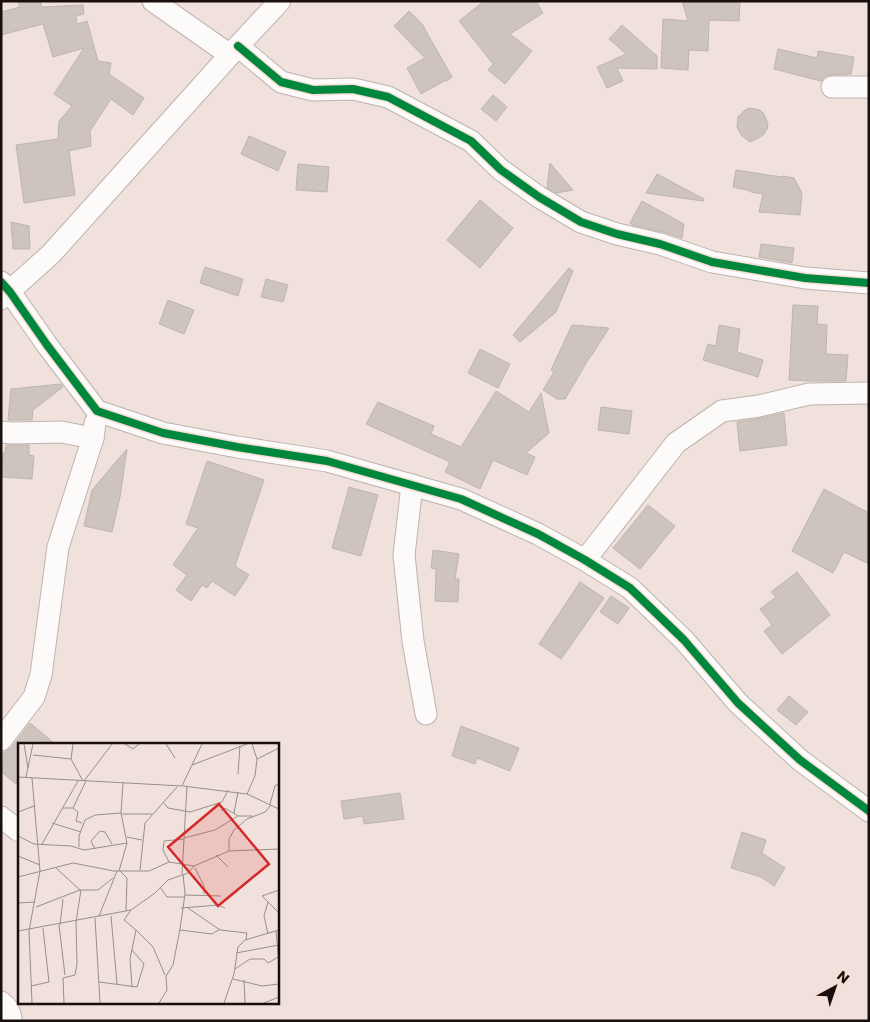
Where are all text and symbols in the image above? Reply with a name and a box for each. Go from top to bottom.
inset map [18,743,279,1004]
north arrow [810,962,860,1012]
text: N [833,966,854,988]

